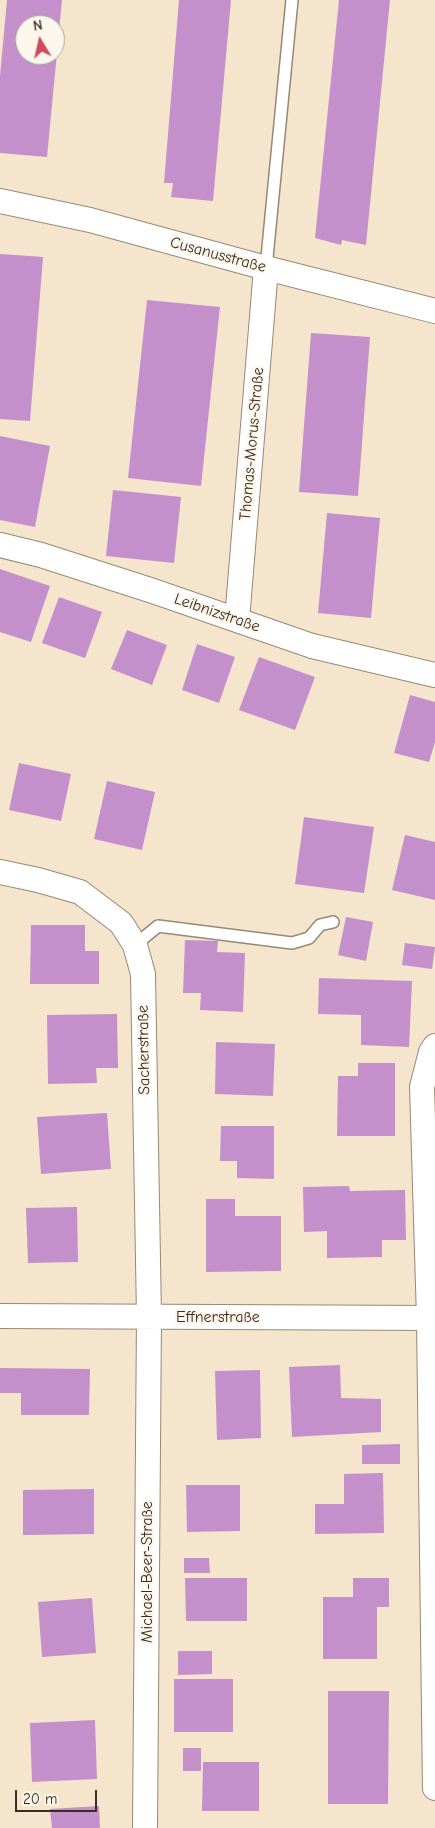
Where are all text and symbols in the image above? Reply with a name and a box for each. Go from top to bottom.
north arrow [15,15,65,65]
text: N [32,17,44,35]
street label: Cusanusstraße [168,233,268,277]
street label: Thomas-Morus-Straße [236,367,268,521]
street label: Leibnizstraße [172,589,262,637]
street label: Sacherstraße [134,1005,154,1095]
street label: Effnerstraße [176,1307,260,1327]
street label: Michael-Beer-Straße [137,1501,157,1643]
scale bar [18,1780,100,1812]
text: 20 m [23,1790,57,1808]

